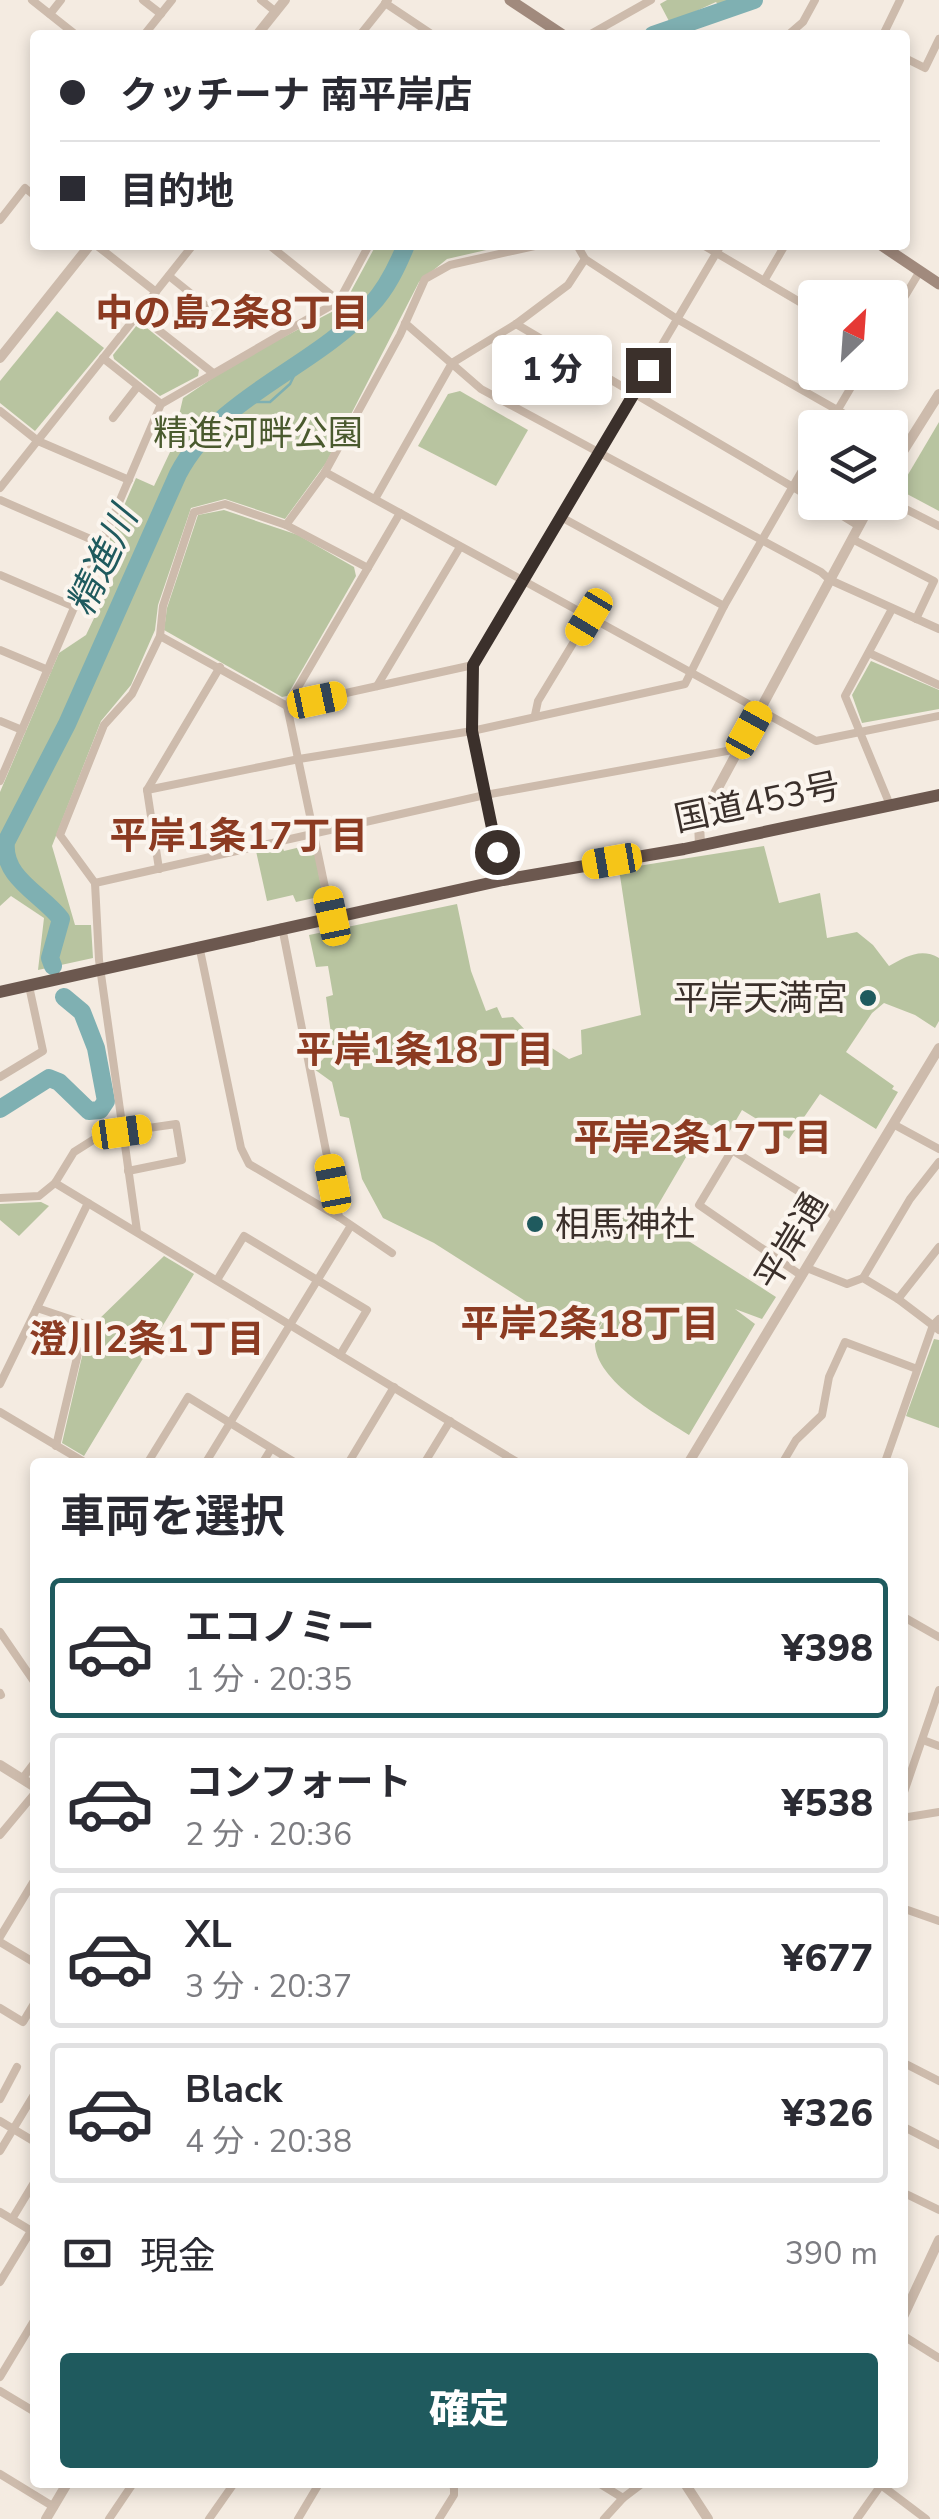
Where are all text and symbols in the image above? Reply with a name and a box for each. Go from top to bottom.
text: クッチーナ 南平岸店 [120,70,472,121]
text: 目的地 [120,166,234,217]
north arrow [798,280,908,390]
map controls [798,280,908,520]
district label: 中の島2条8丁目 [95,288,369,339]
callout: 1 分 [493,335,613,405]
text: 1 分 [522,348,582,391]
route end [626,348,671,393]
park label: 精進河畔公園 [153,410,363,457]
button: layers [798,410,908,520]
water label: 精進川 [55,495,151,624]
car [561,584,617,650]
car [285,679,349,721]
car [721,696,777,764]
street label: 国道453号 [670,762,844,843]
district label: 平岸1条17丁目 [110,811,368,862]
route start [475,830,520,875]
car [580,841,644,881]
car [311,884,353,948]
place label: 平岸天満宮 [673,975,848,1022]
marker: 平岸天満宮 [857,987,879,1009]
district label: 平岸1条18丁目 [296,1025,554,1076]
car [90,1113,154,1151]
district label: 平岸2条17丁目 [574,1113,832,1164]
car [313,1152,353,1216]
street label: 平岸通 [744,1184,839,1298]
place label: 相馬神社 [555,1201,695,1248]
marker: 相馬神社 [524,1213,546,1235]
district label: 平岸2条18丁目 [461,1299,719,1350]
district label: 澄川2条1丁目 [29,1314,265,1365]
text: 車両を選択 [60,1487,285,1548]
text: エコノミー [185,1602,375,1653]
icon: car [65,1603,155,1693]
text: ¥398 [782,1623,873,1674]
text: 1 分 · 20:35 [185,1658,352,1701]
text: コンフォート [185,1757,412,1808]
icon: car [65,1758,155,1848]
text: ¥538 [782,1778,873,1829]
text: 2 分 · 20:36 [185,1813,352,1856]
text: XL [185,1909,232,1960]
icon: car [65,1913,155,2003]
text: ¥677 [782,1933,873,1984]
text: 3 分 · 20:37 [185,1965,352,2008]
text: Black [185,2064,282,2115]
icon: car [65,2068,155,2158]
text: ¥326 [782,2088,873,2139]
text: 4 分 · 20:38 [185,2120,352,2163]
icon: cash [60,2226,115,2281]
text: 現金 [140,2231,216,2282]
text: 390 m [785,2232,878,2275]
button: 確定 [60,2353,878,2468]

